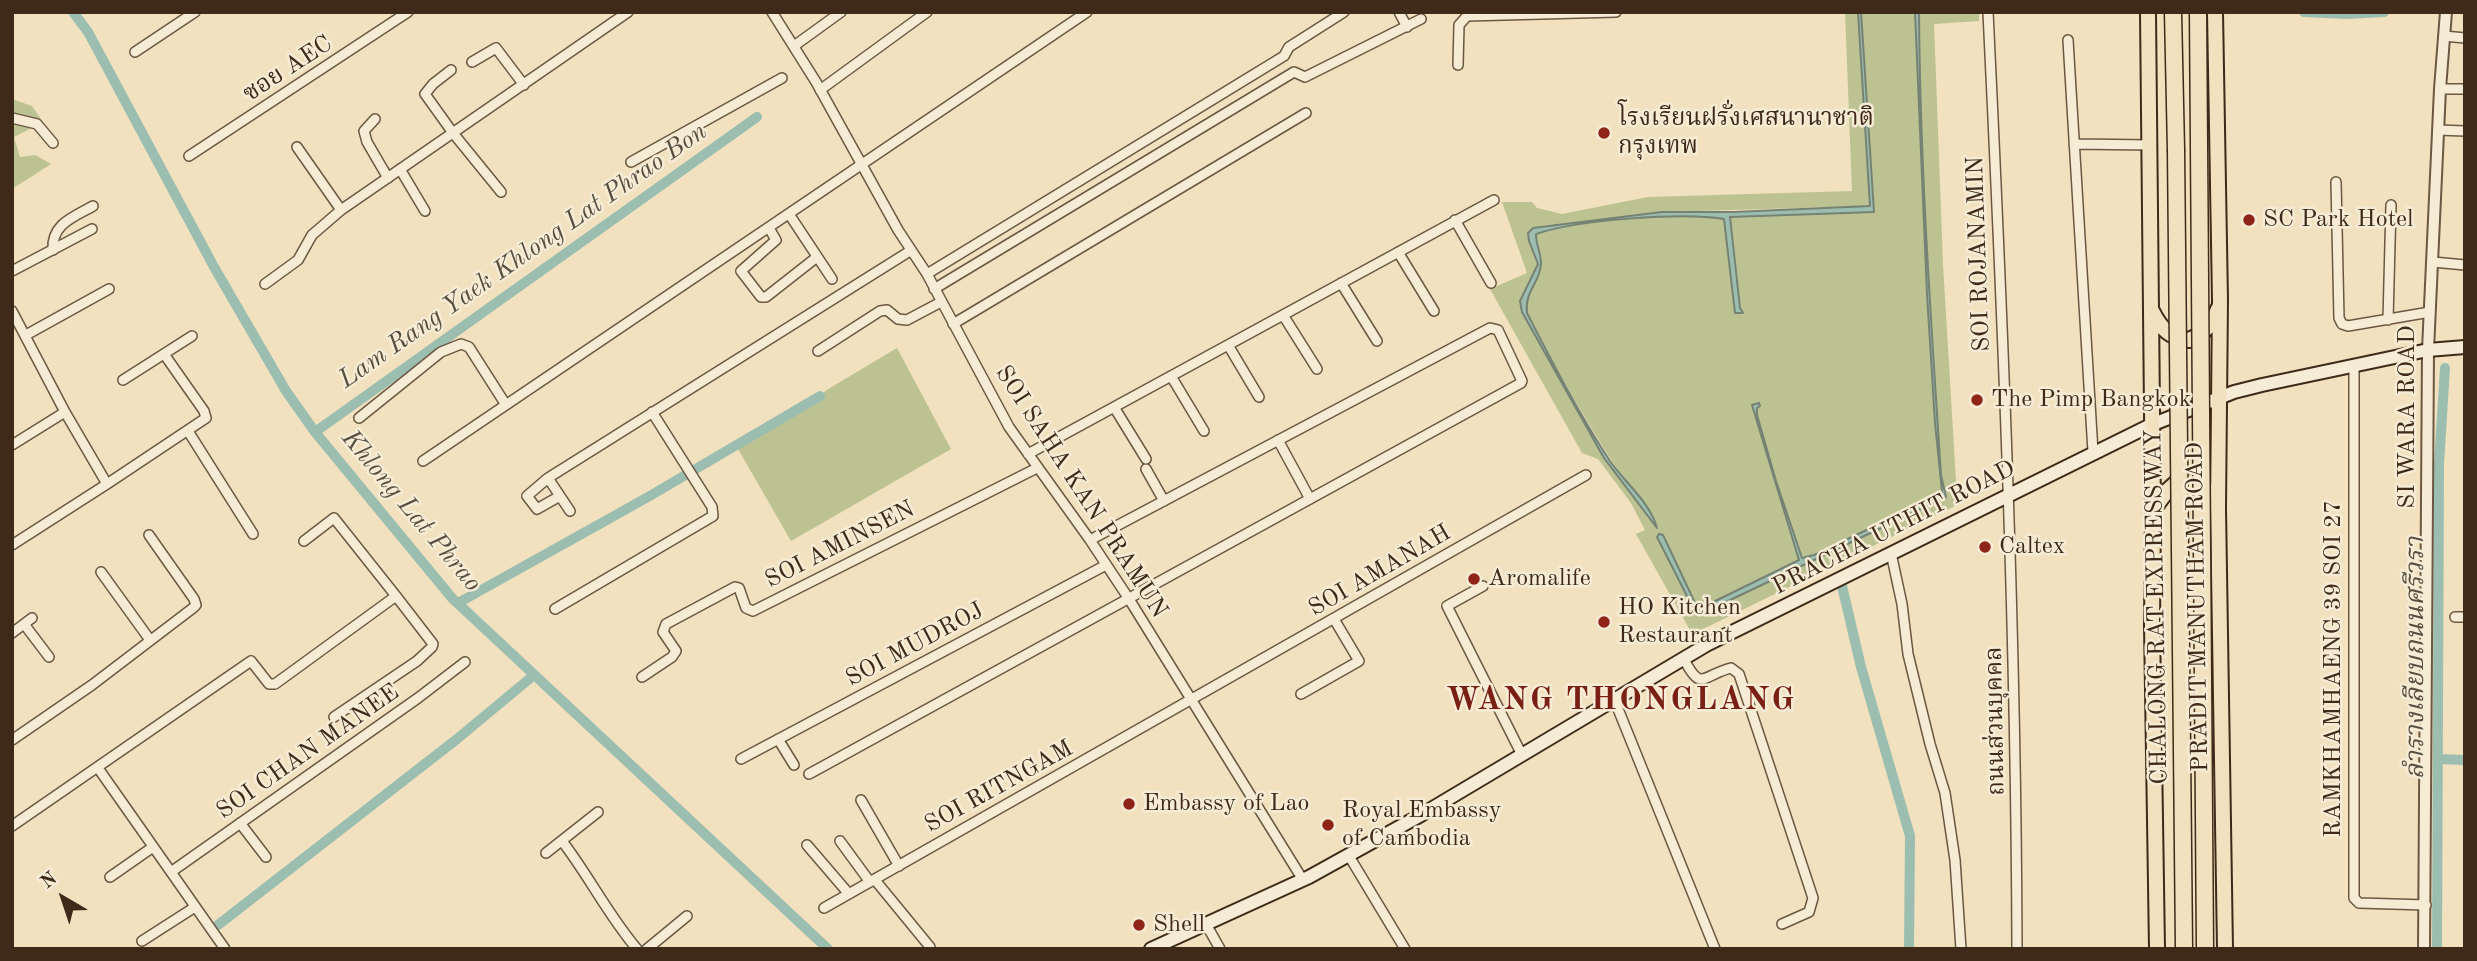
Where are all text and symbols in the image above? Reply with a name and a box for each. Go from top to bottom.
street label: ซอย AEC [238,30,338,108]
place label: โรงเรียนฝรั่งเศสนานาชาติ กรุงเทพ [1618,105,1874,161]
water label: Lam Rang Yaek Khlong Lat Phrao Bon [333,116,713,396]
marker: โรงเรียนฝรั่งเศสนานาชาติ กรุงเทพ [1596,125,1612,141]
street label: SOI ROJANAMIN [1961,156,1997,352]
place label: SC Park Hotel [2263,206,2414,234]
marker: SC Park Hotel [2241,212,2257,228]
street label: SI WARA ROAD [2394,325,2422,509]
street label: SOI SAHA KAN PRAMUN [989,360,1173,624]
place label: The Pimp Bangkok [1991,386,2191,414]
marker: The Pimp Bangkok [1969,392,1985,408]
water label: Khlong Lat Phrao [334,424,488,598]
street label: CHALONG RAT EXPRESSWAY [2140,429,2174,785]
street label: PRADIT MANUTHAM ROAD [2181,442,2215,772]
street label: PRACHA UTHIT ROAD [1768,454,2020,602]
street label: SOI AMINSEN [760,495,920,595]
street label: RAMKHAMHAENG 39 SOI 27 [2320,500,2348,838]
street label: SOI AMANAH [1304,519,1456,623]
place label: Caltex [1999,533,2065,561]
water label: ลำรางเลียบถนนศรีวรา [2400,537,2432,779]
marker: Caltex [1977,539,1993,555]
place label: Aromalife [1488,565,1591,593]
marker: Aromalife [1466,571,1482,587]
place label: HO Kitchen Restaurant [1618,594,1741,650]
street label: SOI MUDROJ [841,597,989,693]
marker: HO Kitchen Restaurant [1596,614,1612,630]
street label: ถนนส่วนบุคคล [1980,646,2012,796]
street label: SOI CHAN MANEE [211,678,405,826]
district label: WANG THONGLANG [1448,682,1794,720]
street label: SOI RITNGAM [920,734,1078,840]
place label: Embassy of Lao [1143,790,1309,818]
marker: Embassy of Lao [1121,796,1137,812]
place label: Royal Embassy of Cambodia [1342,797,1501,853]
marker: Royal Embassy of Cambodia [1320,817,1336,833]
north arrow [28,863,98,933]
text: N [38,869,61,893]
place label: Shell [1153,911,1205,939]
marker: Shell [1131,917,1147,933]

